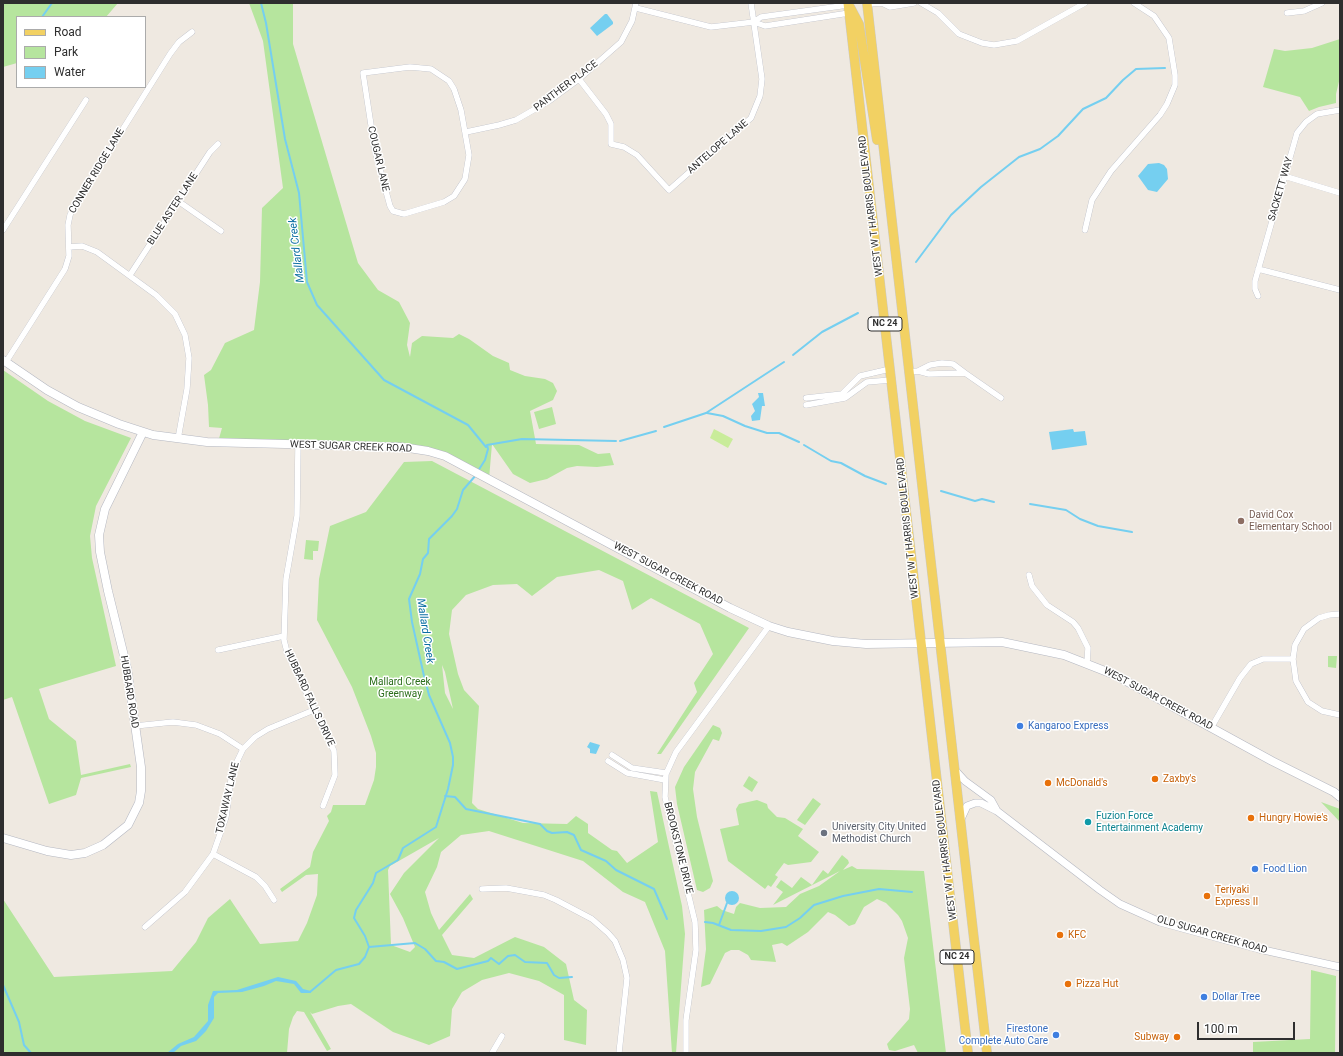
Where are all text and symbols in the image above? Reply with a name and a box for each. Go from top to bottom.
legend [16,16,146,88]
text: Road [54,25,82,39]
text: Park [54,45,78,59]
street label: PANTHER PLACE [532,58,600,114]
text: Water [54,65,85,79]
street label: ANTELOPE LANE [685,117,751,177]
street label: COUGAR LANE [365,125,391,193]
street label: CONNER RIDGE LANE [67,126,127,216]
street label: WEST W T HARRIS BOULEVARD [856,135,886,277]
street label: SACKETT WAY [1266,156,1296,222]
street label: BLUE ASTER LANE [145,171,201,247]
water label: Mallard Creek [286,217,308,283]
road number: NC 24 [868,317,902,331]
street label: WEST SUGAR CREEK ROAD [290,439,412,455]
street label: WEST W T HARRIS BOULEVARD [895,457,921,599]
place label: David Cox Elementary School [1249,509,1332,532]
marker: David Cox Elementary School [1236,516,1246,526]
street label: WEST SUGAR CREEK ROAD [611,540,725,608]
water label: Mallard Creek [413,598,437,664]
street label: HUBBARD FALLS DRIVE [281,648,337,748]
street label: HUBBARD ROAD [117,655,141,729]
street label: WEST SUGAR CREEK ROAD [1101,665,1215,733]
park label: Mallard Creek Greenway [369,676,431,700]
place label: Kangaroo Express [1028,720,1109,732]
marker: Kangaroo Express [1015,721,1025,731]
street label: TOXAWAY LANE [214,761,242,835]
place label: Zaxby's [1163,773,1196,785]
marker: Zaxby's [1150,774,1160,784]
place label: McDonald's [1056,777,1108,789]
marker: McDonald's [1043,778,1053,788]
street label: WEST W T HARRIS BOULEVARD [930,779,960,921]
street label: BROOKSTONE DRIVE [661,801,695,895]
place label: Fuzion Force Entertainment Academy [1096,810,1203,834]
place label: Hungry Howie's [1259,812,1328,824]
marker: Hungry Howie's [1246,813,1256,823]
marker: Fuzion Force Entertainment Academy [1083,817,1093,827]
place label: University City United Methodist Church [832,821,926,844]
marker: University City United Methodist Church [819,828,829,838]
place label: Food Lion [1263,863,1307,875]
marker: Food Lion [1250,864,1260,874]
place label: Teriyaki Express II [1215,884,1258,908]
marker: Teriyaki Express II [1202,891,1212,901]
street label: OLD SUGAR CREEK ROAD [1155,913,1269,957]
place label: KFC [1068,929,1086,941]
marker: KFC [1055,930,1065,940]
road number: NC 24 [940,950,974,964]
place label: Pizza Hut [1076,978,1118,990]
marker: Pizza Hut [1063,979,1073,989]
place label: Dollar Tree [1212,991,1260,1003]
marker: Dollar Tree [1199,992,1209,1002]
scale bar [1199,1014,1297,1040]
text: 100 m [1204,1022,1238,1036]
place label: Firestone Complete Auto Care [959,1023,1048,1046]
marker: Firestone Complete Auto Care [1051,1030,1061,1040]
place label: Subway [1134,1031,1169,1043]
marker: Subway [1172,1032,1182,1042]

